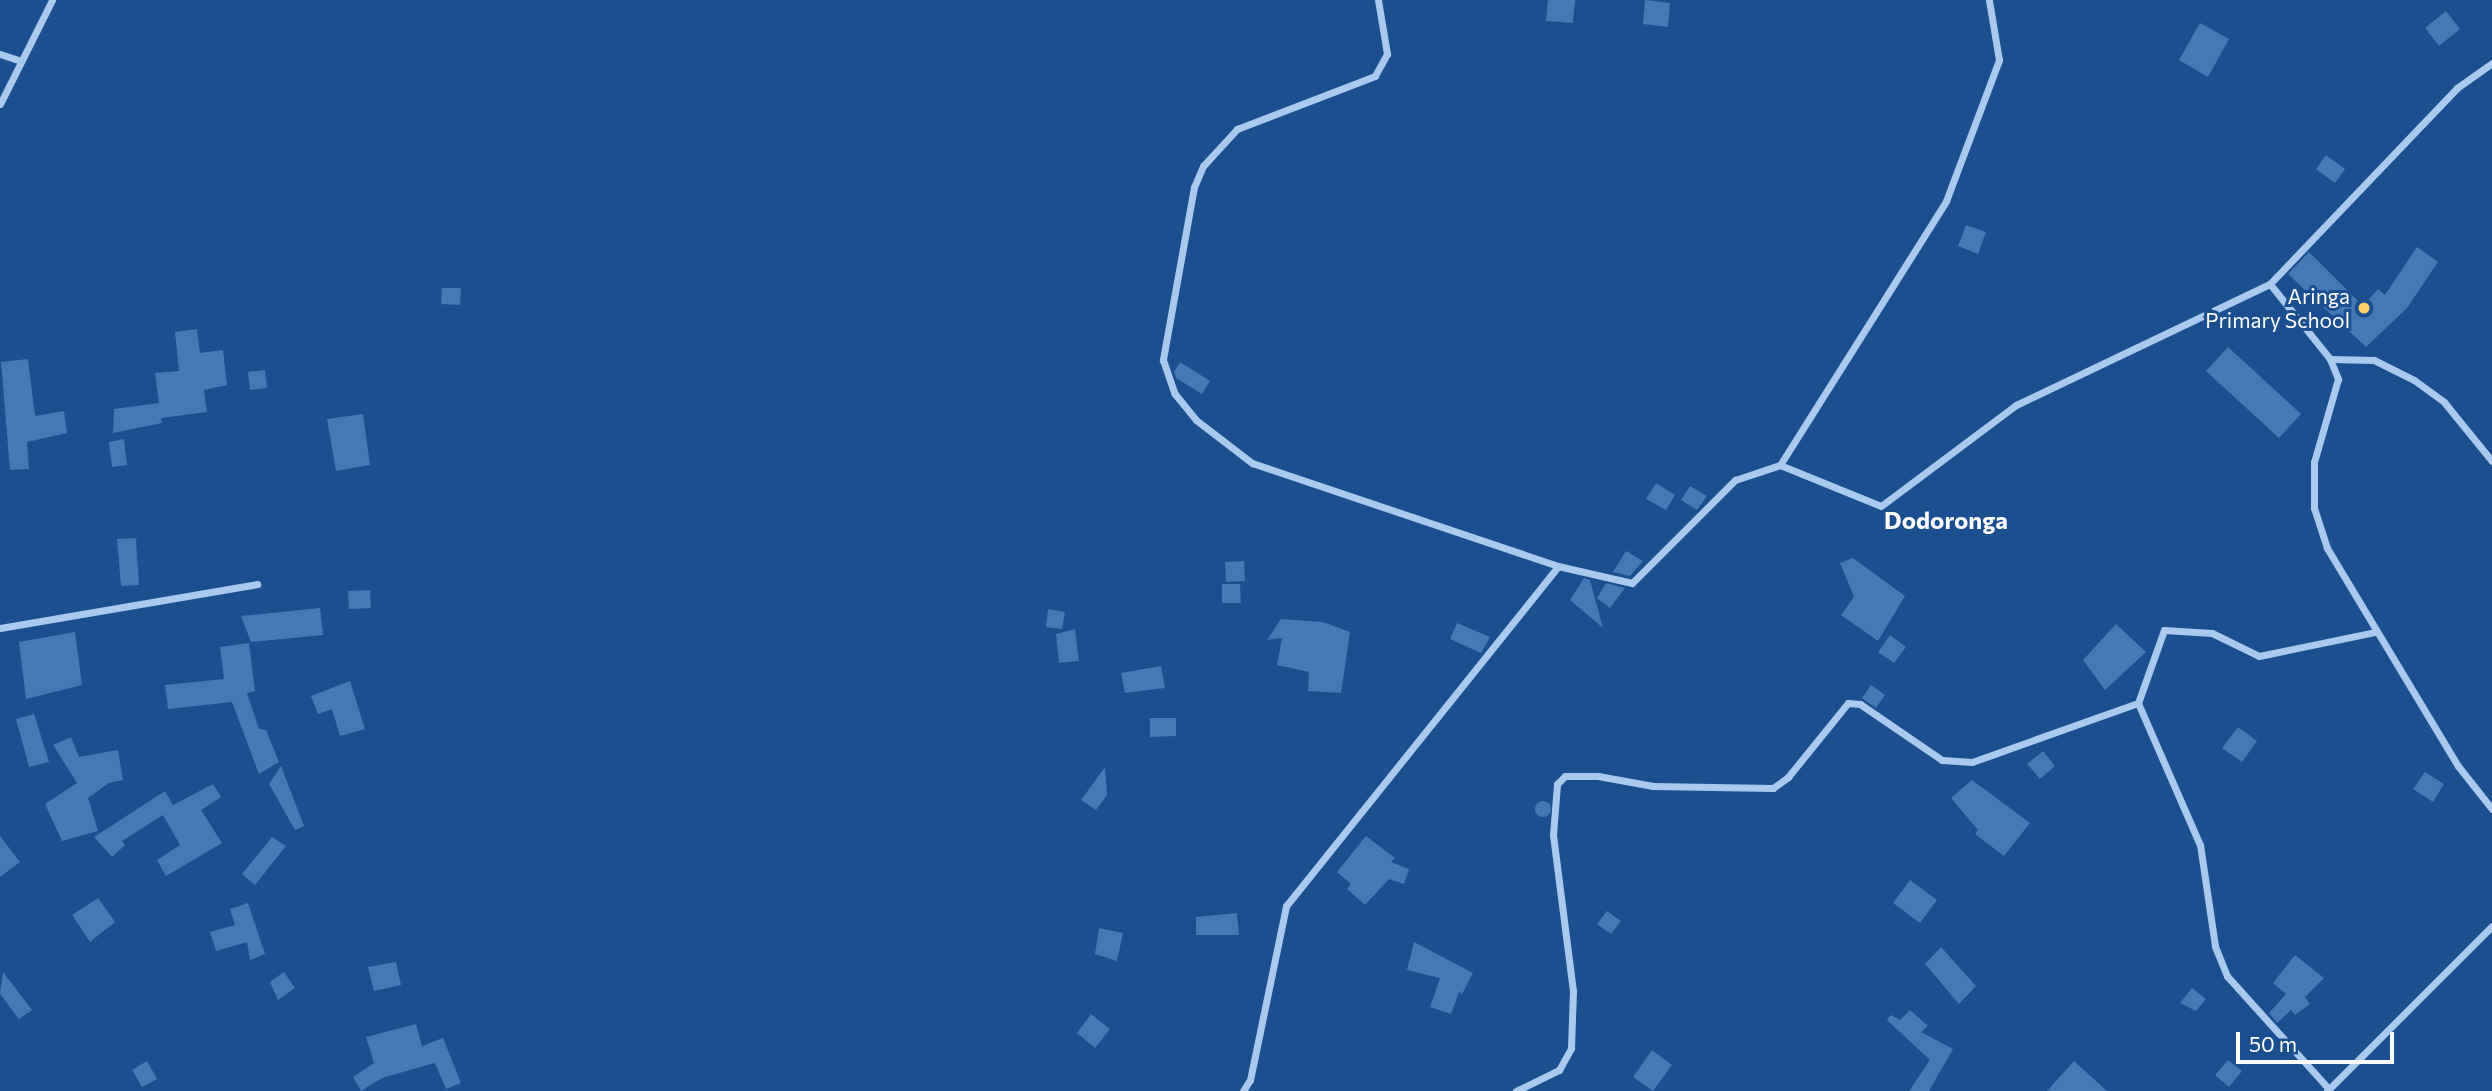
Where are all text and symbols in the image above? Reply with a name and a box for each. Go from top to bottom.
place label: Aringa Primary School [2205,283,2350,333]
marker: Aringa Primary School [2356,300,2372,316]
district label: Dodoronga [1884,506,2008,534]
scale bar [2240,1018,2398,1062]
text: 50 m [2249,1031,2297,1056]

